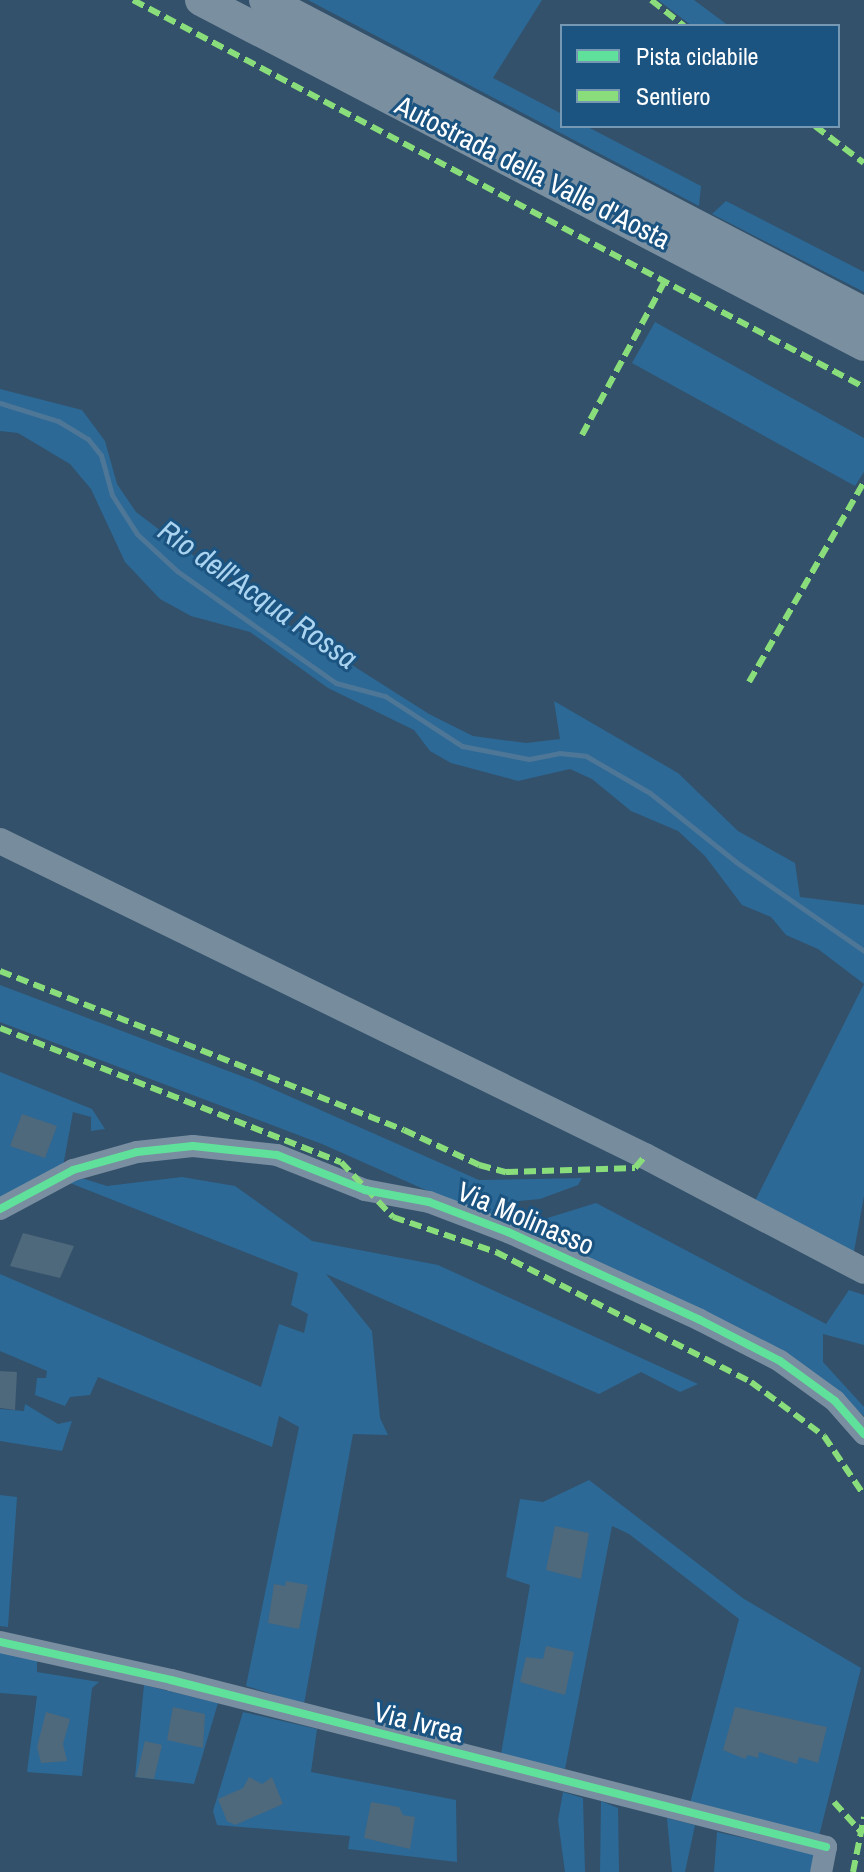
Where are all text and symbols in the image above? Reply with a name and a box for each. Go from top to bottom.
legend [560,24,840,128]
text: Pista ciclabile [636,40,759,72]
text: Sentiero [636,80,710,112]
street label: Autostrada della Valle d'Aosta [390,88,676,256]
water label: Rio dell'Acqua Rossa [152,512,364,676]
street label: Via Molinasso [453,1174,599,1262]
street label: Via Ivrea [371,1695,467,1749]

